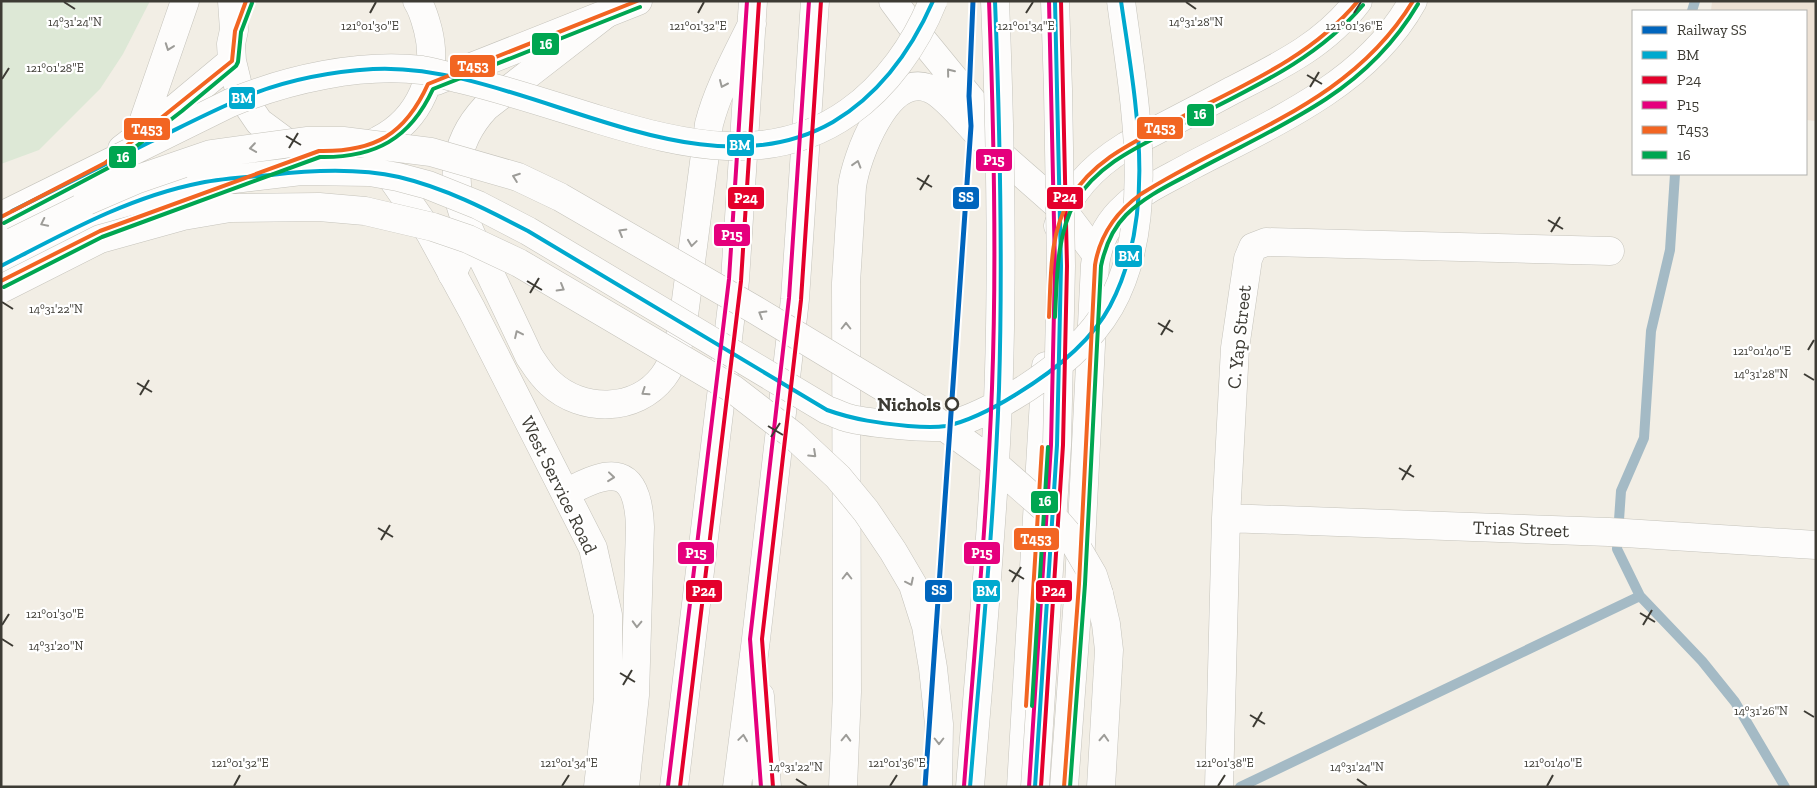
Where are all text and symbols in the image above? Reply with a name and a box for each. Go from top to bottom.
legend [1632,10,1807,175]
text: 14°31'24"N [48,15,102,29]
text: 14°31'28"N [1169,15,1223,29]
text: 121°01'30"E [341,19,399,33]
text: 121°01'32"E [669,19,727,33]
text: 121°01'34"E [997,19,1055,33]
text: 121°01'36"E [1325,19,1383,33]
text: Railway SS [1677,21,1747,39]
line badge: 16 [531,32,560,56]
text: 16 [539,36,553,53]
one-way arrow [165,43,175,51]
text: BM [1677,46,1699,64]
line badge: T453 [449,54,496,78]
text: T453 [457,58,489,75]
text: 121°01'28"E [26,61,84,75]
one-way arrow [947,69,956,78]
text: P24 [1677,71,1701,89]
one-way arrow [719,79,730,88]
line badge: BM [228,86,256,110]
text: BM [231,90,253,107]
text: P15 [1677,96,1699,114]
line badge: 16 [1186,103,1215,127]
text: 16 [1193,106,1207,123]
line badge: T453 [1136,116,1184,140]
line badge: T453 [123,117,171,141]
text: T453 [1144,120,1176,137]
text: T453 [131,121,163,138]
text: T453 [1677,121,1709,139]
line badge: BM [726,133,755,157]
text: BM [729,137,751,154]
one-way arrow [249,142,257,152]
line badge: 16 [108,145,137,169]
text: 16 [1677,146,1691,164]
line badge: P15 [975,148,1013,172]
text: 16 [116,149,130,166]
text: P15 [983,152,1005,169]
one-way arrow [851,160,861,168]
one-way arrow [512,173,521,183]
line badge: P24 [727,186,765,210]
line badge: SS [952,186,980,210]
line badge: P24 [1046,186,1084,210]
text: SS [958,189,974,206]
text: P24 [1053,189,1077,206]
text: P24 [734,190,758,207]
one-way arrow [40,216,49,227]
line badge: P15 [713,223,751,247]
text: P15 [721,227,743,244]
one-way arrow [619,229,628,239]
one-way arrow [688,238,698,247]
line badge: BM [1114,244,1143,268]
text: BM [1118,248,1140,265]
one-way arrow [555,281,564,291]
street label: C. Yap Street [1222,284,1256,390]
text: 14°31'22"N [29,302,83,316]
one-way arrow [759,311,768,321]
one-way arrow [841,321,851,329]
one-way arrow [514,330,525,339]
text: 121°01'40"E [1733,344,1791,358]
text: 14°31'28"N [1734,367,1788,381]
one-way arrow [642,386,651,396]
place label: Nichols [877,393,941,416]
marker: Nichols [945,397,959,411]
street label: West Service Road [516,412,603,558]
one-way arrow [807,448,816,457]
one-way arrow [607,471,615,482]
line badge: 16 [1030,490,1059,514]
text: 16 [1038,493,1052,510]
street label: Trias Street [1472,516,1570,542]
line badge: T453 [1013,527,1060,551]
text: T453 [1020,531,1052,548]
line badge: P15 [677,541,715,565]
line badge: P15 [963,541,1001,565]
text: P15 [685,545,707,562]
text: P15 [971,545,993,562]
one-way arrow [842,571,852,579]
one-way arrow [904,577,915,586]
line badge: P24 [685,579,723,603]
line badge: SS [924,579,953,603]
line badge: BM [972,579,1001,603]
line badge: P24 [1035,579,1073,603]
text: SS [931,582,947,599]
text: P24 [692,583,716,600]
text: BM [976,583,998,600]
text: P24 [1042,583,1066,600]
text: 121°01'30"E [26,607,84,621]
one-way arrow [632,620,642,628]
text: 14°31'20"N [29,639,83,653]
text: 14°31'26"N [1734,704,1788,718]
one-way arrow [737,734,748,742]
one-way arrow [841,734,851,742]
one-way arrow [1099,734,1110,742]
one-way arrow [934,738,944,745]
text: 121°01'32"E [211,756,269,770]
text: 121°01'34"E [540,756,598,770]
text: 121°01'36"E [868,756,926,770]
text: 121°01'38"E [1196,756,1254,770]
text: 121°01'40"E [1524,756,1582,770]
text: 14°31'22"N [769,760,823,774]
text: 14°31'24"N [1330,760,1384,774]

